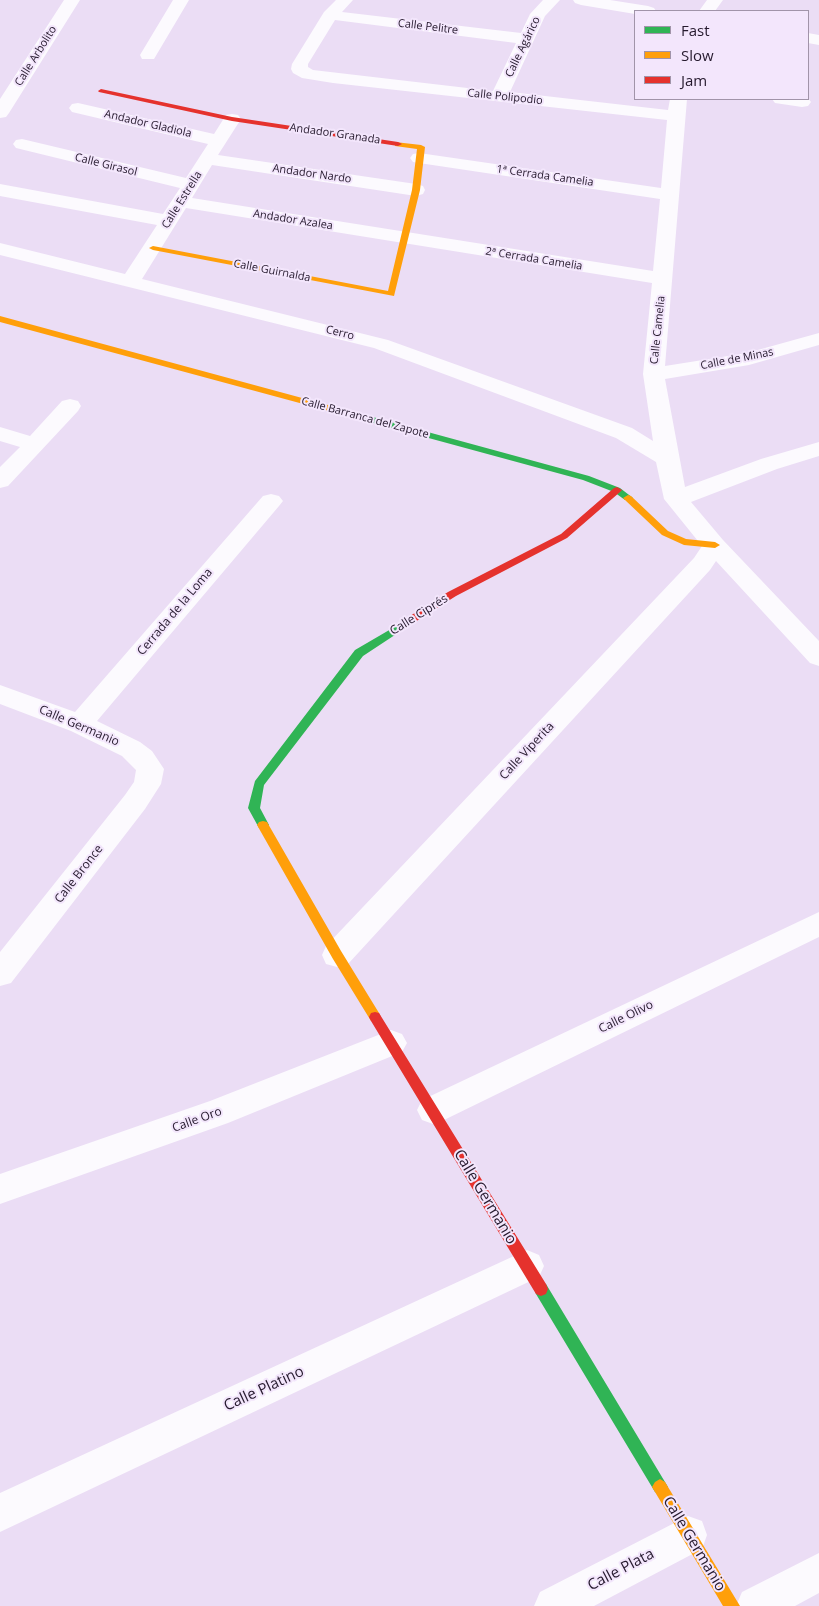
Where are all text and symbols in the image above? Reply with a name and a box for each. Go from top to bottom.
legend [634,10,809,100]
street label: Calle Agárico [503,15,543,79]
street label: Calle Pelitre [397,17,459,37]
text: Fast [681,20,710,40]
street label: Calle Arbolito [12,23,60,89]
text: Slow [681,45,714,65]
text: Jam [681,70,707,90]
street label: Calle Polipodio [467,86,543,108]
street label: Andador Gladiola [103,108,193,140]
street label: Andador Granada [289,121,381,147]
street label: Calle Girasol [74,151,138,179]
street label: Andador Nardo [272,162,352,186]
street label: 1ª Cerrada Camelia [496,163,594,189]
street label: Calle Estrella [159,169,205,231]
street label: Andador Azalea [252,207,334,233]
street label: 2ª Cerrada Camelia [485,245,583,273]
street label: Calle Guirnalda [232,257,312,285]
street label: Calle Camelia [648,295,668,365]
street label: Cerro [324,323,356,343]
street label: Calle de Minas [699,345,775,373]
street label: Calle Barranca del Zapote [300,395,430,441]
street label: Cerrada de la Loma [134,566,216,658]
street label: Calle Ciprés [387,592,451,638]
street label: Calle Germanio [37,703,121,749]
street label: Calle Viperita [497,719,557,783]
street label: Calle Bronce [52,842,106,906]
street label: Calle Olivo [596,998,656,1036]
street label: Calle Oro [170,1104,224,1136]
street label: Calle Germanio [450,1146,520,1248]
street label: Calle Platino [221,1363,307,1415]
street label: Calle Germanio [659,1493,729,1595]
street label: Calle Plata [585,1545,657,1595]

